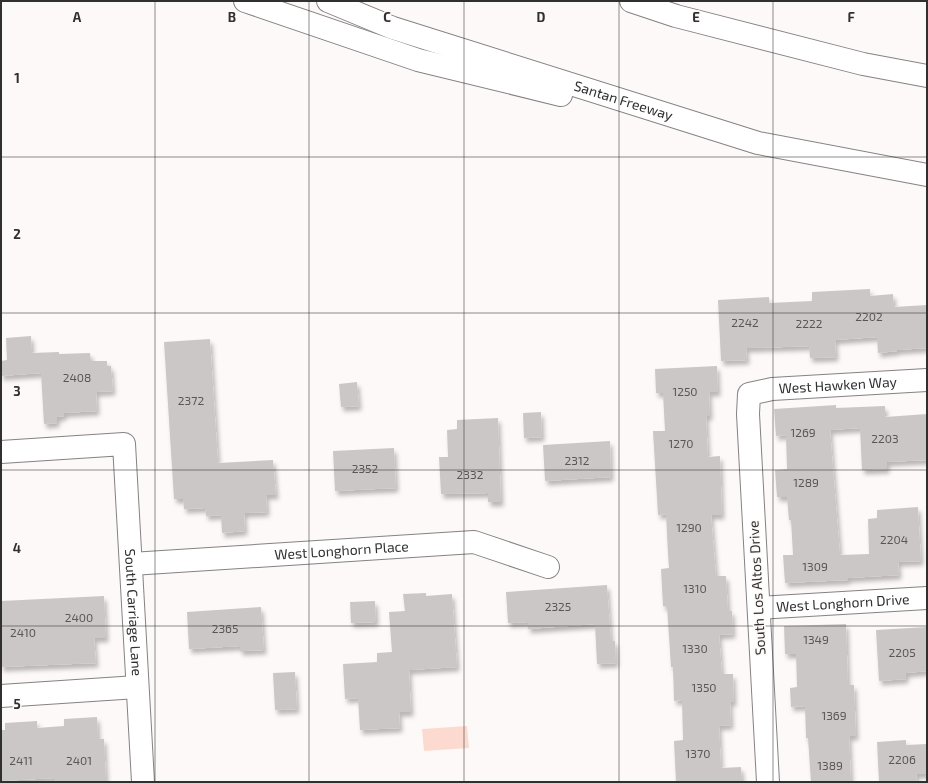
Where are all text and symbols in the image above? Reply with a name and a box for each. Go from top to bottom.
text: A [73,9,82,25]
text: B [228,9,236,25]
text: C [383,9,391,25]
text: D [537,9,546,25]
text: E [692,9,700,25]
text: F [847,9,855,25]
text: 1 [14,70,20,86]
street label: Santan Freeway [572,77,676,124]
text: 2 [13,226,21,242]
house number: 2202 [855,309,883,323]
house number: 2242 [731,315,759,329]
house number: 2222 [796,316,823,330]
house number: 2408 [63,370,91,384]
street label: West Hawken Way [778,373,898,397]
text: 3 [13,383,21,399]
house number: 1250 [672,384,698,398]
house number: 2372 [178,393,204,407]
house number: 1269 [790,425,816,439]
house number: 2203 [871,431,899,445]
house number: 1270 [669,436,693,450]
house number: 2312 [565,453,590,467]
house number: 2352 [352,461,379,475]
house number: 2332 [457,467,484,481]
house number: 1289 [793,475,819,489]
house number: 1290 [676,520,702,534]
street label: South Los Altos Drive [744,520,769,656]
house number: 2204 [880,532,908,546]
street label: West Longhorn Place [274,537,409,563]
text: 4 [13,540,21,556]
street label: South Carriage Lane [122,548,146,677]
house number: 1309 [802,559,828,573]
house number: 1310 [683,581,707,595]
street label: West Longhorn Drive [776,590,910,615]
house number: 2325 [545,599,571,613]
house number: 2400 [65,610,93,624]
house number: 2365 [212,621,238,635]
house number: 2410 [10,625,36,639]
house number: 1349 [803,632,829,646]
house number: 1330 [682,641,708,655]
house number: 2205 [888,645,916,659]
house number: 1350 [691,680,717,694]
text: 5 [13,696,21,712]
house number: 1369 [821,708,847,722]
house number: 1370 [686,746,710,760]
house number: 2206 [888,752,916,766]
house number: 2411 [9,753,33,767]
house number: 2401 [66,753,92,767]
house number: 1389 [817,758,843,772]

